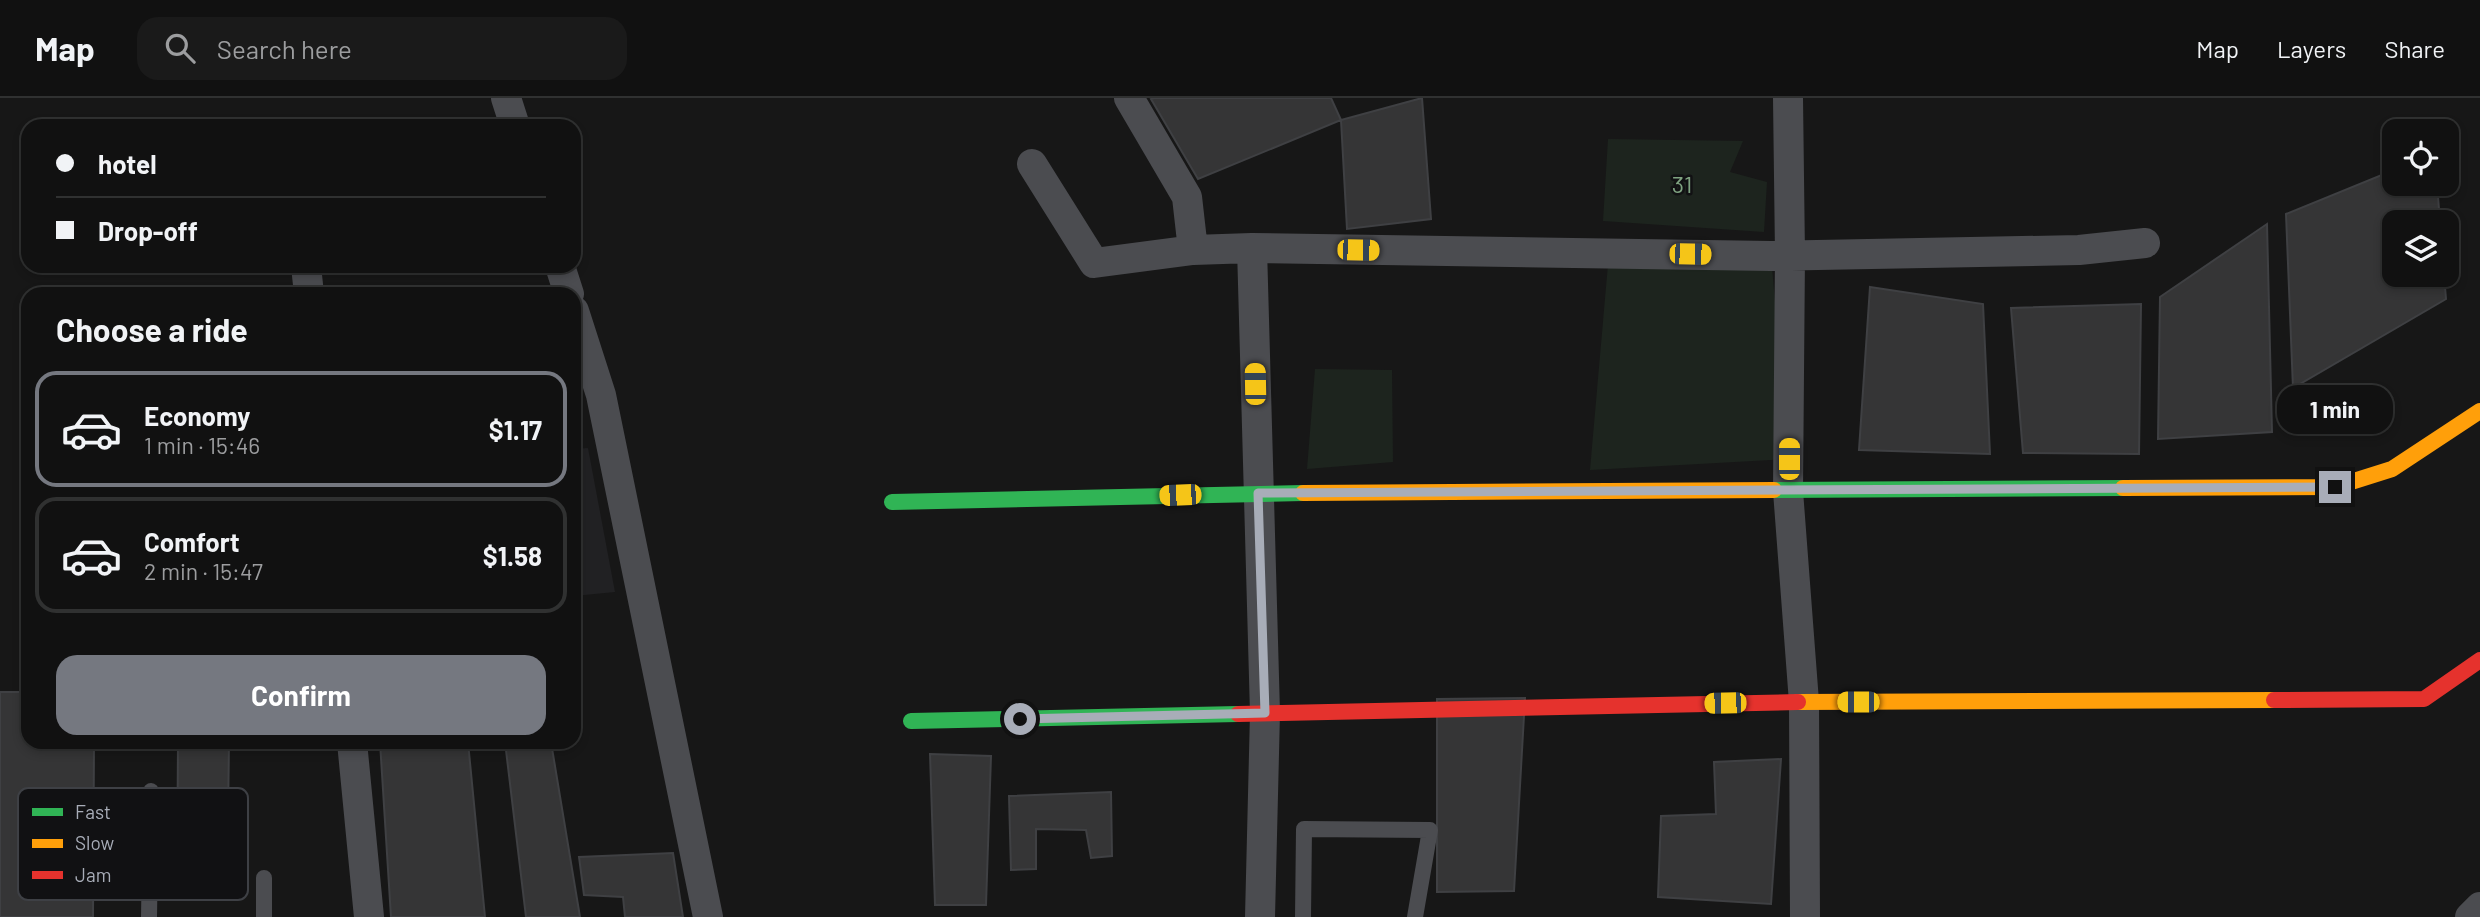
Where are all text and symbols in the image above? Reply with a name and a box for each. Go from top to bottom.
search box [137,17,627,80]
text: Map [35,28,95,68]
icon: search [161,29,199,67]
text: Search here [217,33,352,64]
text: Map [2196,34,2239,63]
text: Layers [2277,34,2346,63]
text: Share [2384,34,2445,63]
map controls [2382,119,2459,287]
button: locate [2382,119,2459,196]
text: hotel [98,148,157,179]
park label: 31 [1672,169,1692,198]
button: layers [2382,210,2459,287]
text: Drop-off [98,215,198,246]
car [1337,239,1380,261]
car [1669,243,1712,265]
text: Choose a ride [56,310,248,348]
car [1245,363,1266,405]
callout: 1 min [2277,386,2393,434]
text: 1 min [2310,395,2360,423]
icon: car [60,398,123,461]
text: Economy [144,400,250,431]
text: $1.17 [489,414,542,445]
text: 1 min · 15:46 [144,431,260,459]
car [1779,438,1800,480]
route end [2319,471,2351,503]
car [1159,484,1202,506]
icon: car [60,524,123,587]
text: Comfort [144,526,240,557]
text: $1.58 [483,540,542,571]
text: 2 min · 15:47 [144,557,263,585]
button: Confirm [56,655,546,735]
car [1704,692,1747,714]
car [1838,692,1880,713]
route start [1004,703,1036,735]
legend [18,788,248,900]
text: Fast [75,800,111,823]
text: Slow [75,831,114,854]
text: Jam [75,863,111,886]

